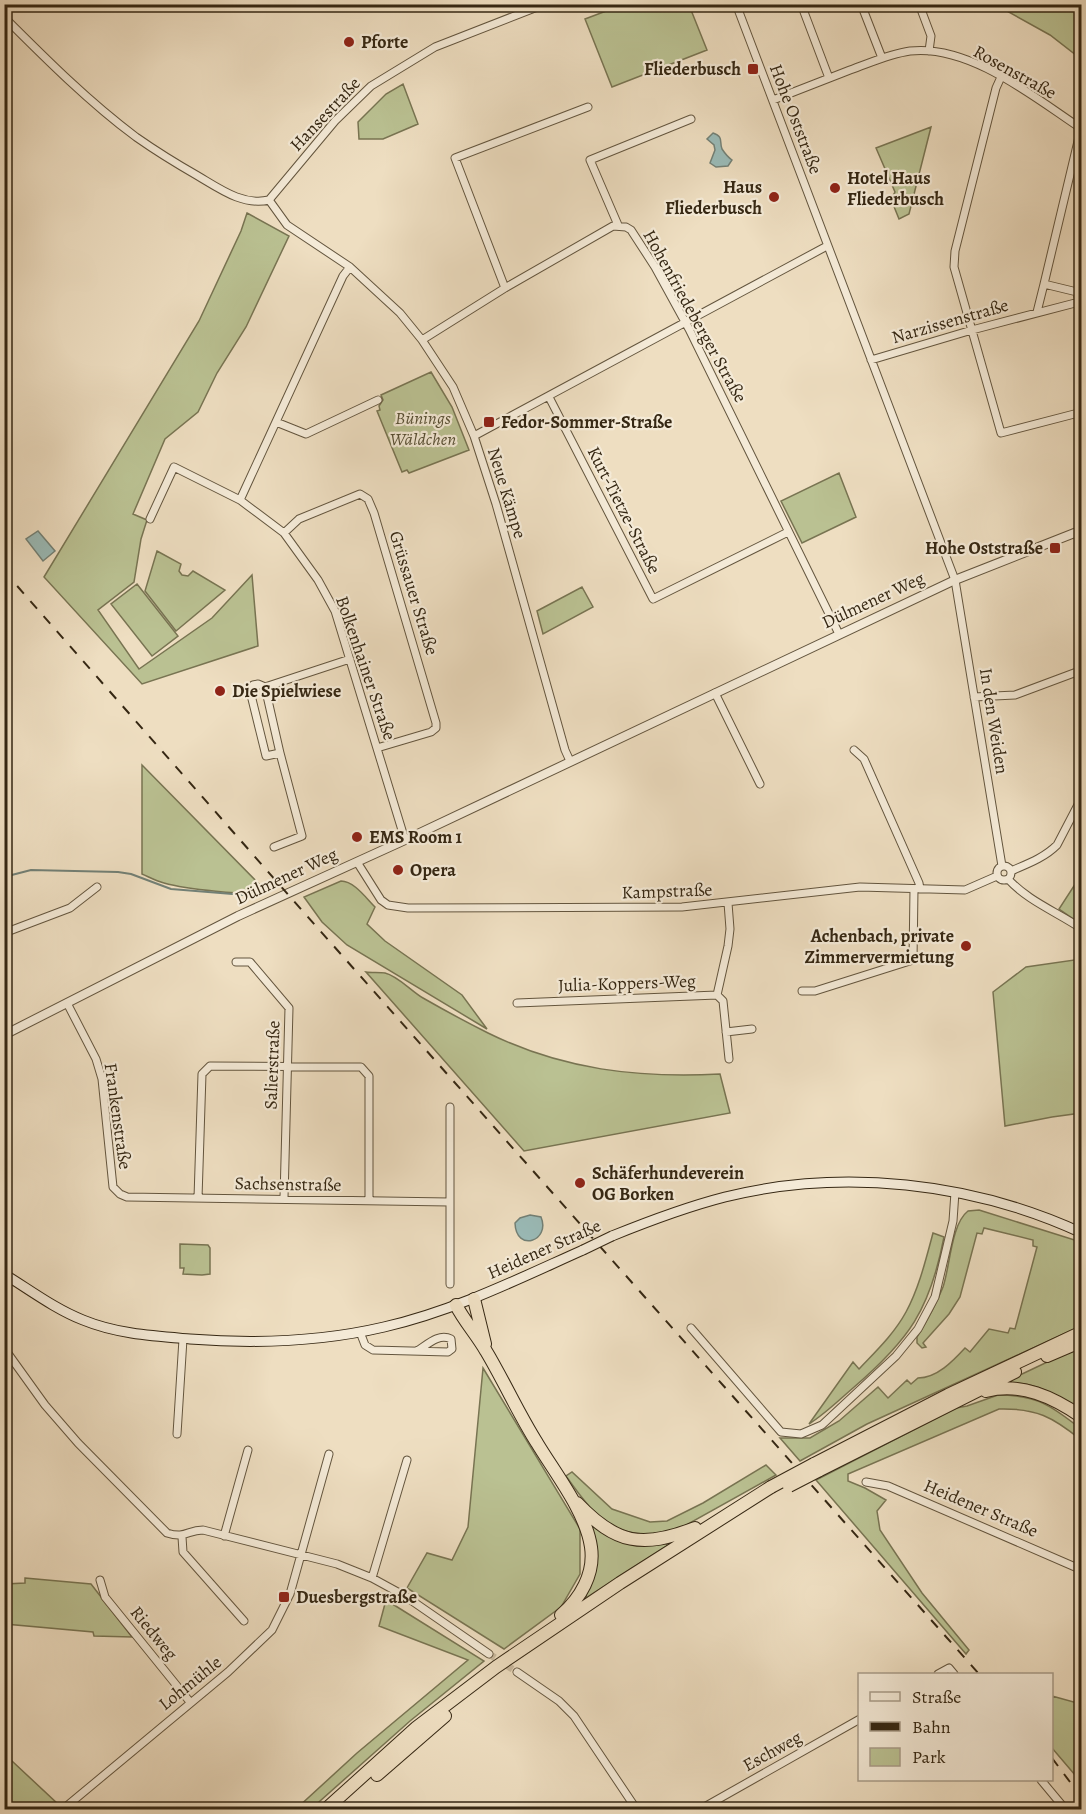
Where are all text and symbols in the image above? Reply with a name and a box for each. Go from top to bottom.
place label: Pforte [361,30,408,54]
marker: Pforte [342,35,356,49]
street label: Rosenstraße [969,39,1061,105]
place label: Fliederbusch [644,57,741,81]
street label: Hohe Oststraße [764,61,828,177]
marker: Fliederbusch [746,62,760,76]
street label: Hansestraße [284,72,366,156]
place label: Hotel Haus Fliederbusch [847,166,944,211]
place label: Haus Fliederbusch [665,175,762,220]
marker: Hotel Haus Fliederbusch [828,181,842,195]
marker: Haus Fliederbusch [767,190,781,204]
street label: Hohenfriedeberger Straße [637,225,753,407]
street label: Narzissenstraße [889,293,1011,349]
park label: Bünings Wäldchen [390,406,456,451]
place label: Fedor-Sommer-Straße [501,410,672,434]
marker: Fedor-Sommer-Straße [482,415,496,429]
street label: Kurt-Tietze-Straße [582,442,666,578]
street label: Neue Kämpe [482,445,532,541]
street label: Grüssauer Straße [384,528,444,658]
place label: Hohe Oststraße [925,536,1043,560]
marker: Hohe Oststraße [1048,541,1062,555]
street label: Dülmener Weg [818,566,928,634]
street label: Bolkenhainer Straße [330,593,402,743]
street label: In den Weiden [974,666,1014,776]
place label: Die Spielwiese [232,679,341,703]
marker: Die Spielwiese [213,684,227,698]
place label: EMS Room 1 [369,825,462,849]
marker: EMS Room 1 [350,830,364,844]
street label: Dülmener Weg [231,842,341,910]
place label: Opera [410,858,456,882]
marker: Opera [391,863,405,877]
street label: Kampstraße [621,877,713,905]
place label: Achenbach, private Zimmervermietung [805,924,955,969]
marker: Achenbach, private Zimmervermietung [959,939,973,953]
street label: Julia-Koppers-Weg [558,969,696,997]
street label: Salierstraße [258,1020,286,1110]
street label: Frankenstraße [99,1061,137,1171]
place label: Schäferhundeverein OG Borken [592,1161,744,1206]
street label: Sachsenstraße [234,1171,342,1197]
marker: Schäferhundeverein OG Borken [573,1176,587,1190]
street label: Heidener Straße [483,1213,605,1285]
street label: Heidener Straße [920,1473,1042,1543]
place label: Duesbergstraße [296,1585,417,1609]
marker: Duesbergstraße [277,1590,291,1604]
street label: Riedweg [125,1601,183,1665]
street label: Lohmühle [154,1650,226,1716]
legend [858,1673,1053,1781]
text: Straße [912,1685,961,1709]
text: Bahn [912,1715,951,1739]
street label: Eschweg [738,1725,806,1777]
text: Park [912,1745,946,1769]

